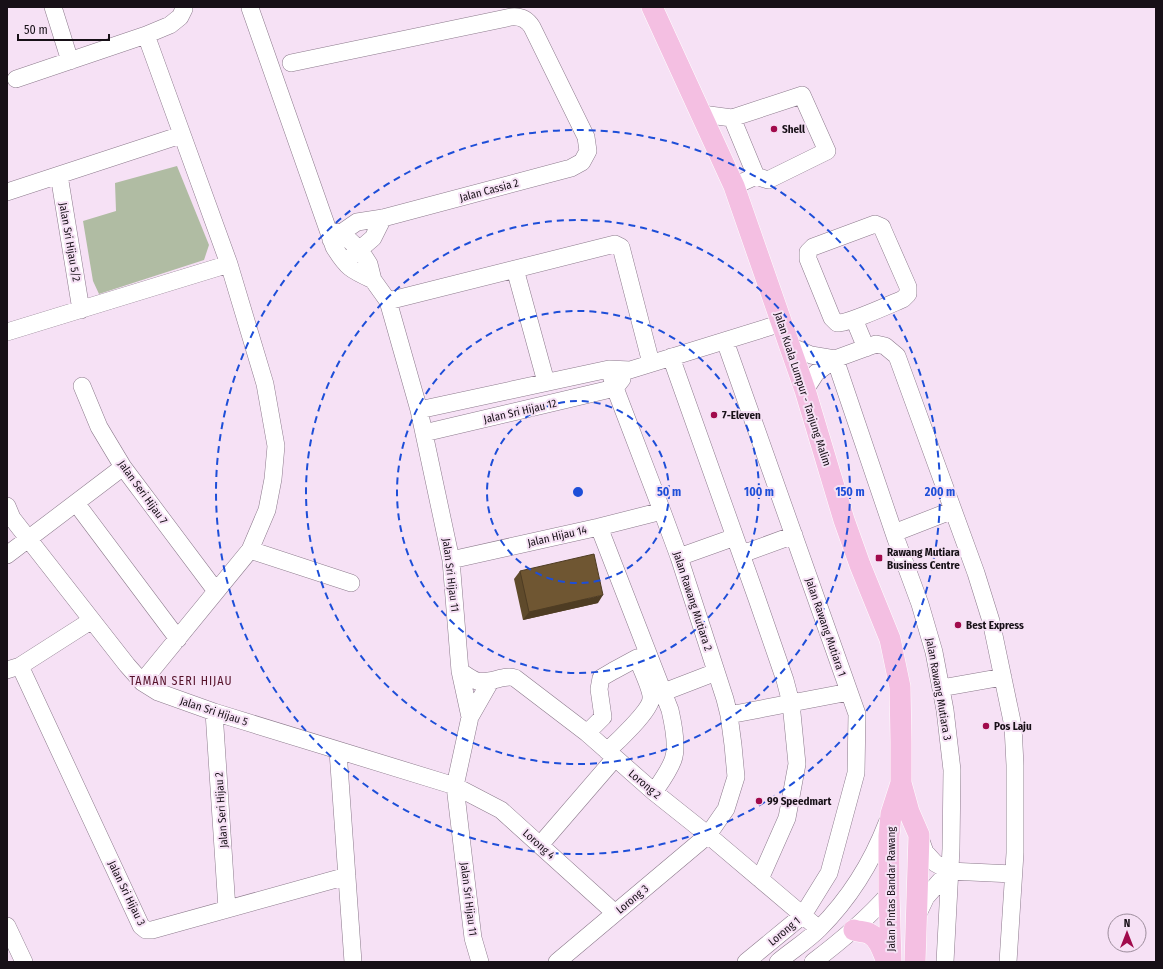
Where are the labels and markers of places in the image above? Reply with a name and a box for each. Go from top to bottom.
place label: Shell [782,123,806,136]
marker: Shell [769,124,779,134]
place label: 7-Eleven [722,409,761,422]
marker: 7-Eleven [709,410,719,420]
centre of rings [571,485,585,499]
place label: Rawang Mutiara Business Centre [887,546,960,572]
marker: Rawang Mutiara Business Centre [874,553,884,563]
place label: Best Express [966,619,1024,632]
marker: Best Express [953,620,963,630]
place label: Pos Laju [994,720,1032,733]
marker: Pos Laju [981,721,991,731]
place label: 99 Speedmart [767,795,831,808]
marker: 99 Speedmart [754,796,764,806]

